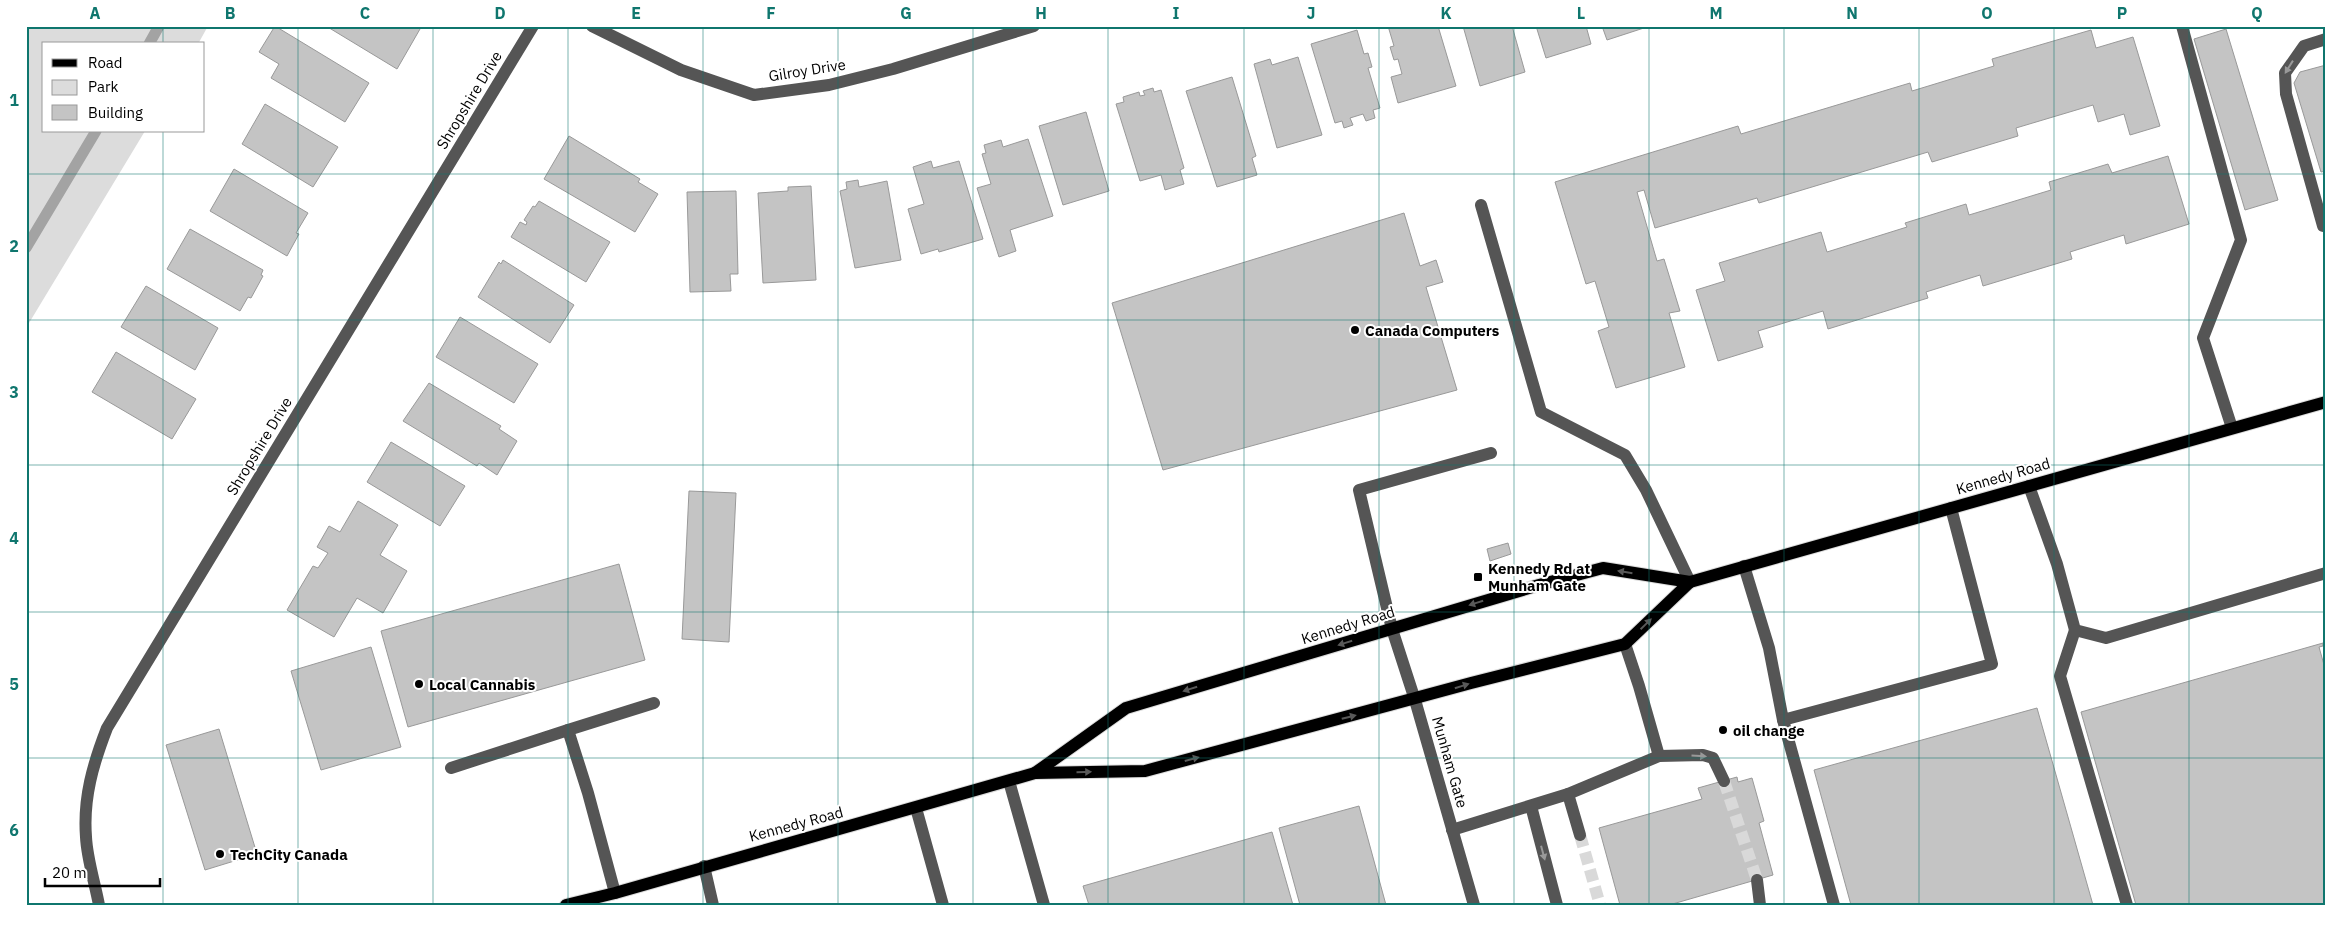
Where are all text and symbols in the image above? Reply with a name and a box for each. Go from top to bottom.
text: A [90,3,101,23]
text: B [225,3,236,23]
text: C [360,3,370,23]
text: D [494,3,506,23]
text: E [631,3,641,23]
text: F [766,3,776,23]
text: G [900,3,912,23]
text: H [1035,3,1047,23]
text: I [1173,3,1180,23]
text: J [1307,3,1315,23]
text: K [1440,3,1452,23]
text: L [1577,3,1585,23]
text: M [1709,3,1723,23]
text: N [1846,3,1858,23]
text: O [1981,3,1993,23]
text: P [2117,3,2127,23]
text: Q [2251,3,2263,23]
legend [42,42,205,132]
street label: Shropshire Drive [432,47,506,153]
text: Road [88,53,123,72]
street label: Gilroy Drive [767,55,847,85]
one-way arrow [2285,61,2294,74]
text: Park [88,77,118,96]
text: 1 [9,90,19,110]
text: Building [88,103,143,122]
text: 2 [9,236,19,256]
place label: Canada Computers [1365,321,1500,340]
marker: Canada Computers [1349,324,1361,336]
text: 3 [9,382,19,402]
street label: Shropshire Drive [222,393,296,499]
street label: Kennedy Road [1954,454,2052,498]
text: 4 [9,528,19,548]
place label: Kennedy Rd at Munham Gate [1488,559,1590,595]
one-way arrow [1616,567,1632,575]
marker: Kennedy Rd at Munham Gate [1472,571,1484,583]
one-way arrow [1468,600,1483,608]
street label: Kennedy Road [1299,602,1397,648]
one-way arrow [1640,618,1652,630]
one-way arrow [1338,639,1353,647]
text: 5 [9,674,19,694]
place label: Local Cannabis [429,675,536,694]
marker: Local Cannabis [413,678,425,690]
one-way arrow [1454,681,1469,689]
one-way arrow [1182,686,1197,694]
one-way arrow [1342,713,1357,721]
street label: Munham Gate [1428,714,1472,810]
place label: oil change [1733,721,1805,740]
marker: oil change [1717,724,1729,736]
one-way arrow [1691,752,1707,760]
one-way arrow [1185,754,1200,762]
one-way arrow [1076,768,1092,776]
street label: Kennedy Road [747,802,845,846]
text: 6 [9,820,19,840]
place label: TechCity Canada [230,845,348,864]
one-way arrow [1539,846,1547,861]
marker: TechCity Canada [214,848,226,860]
scale bar [45,856,160,888]
text: 20 m [52,863,87,882]

